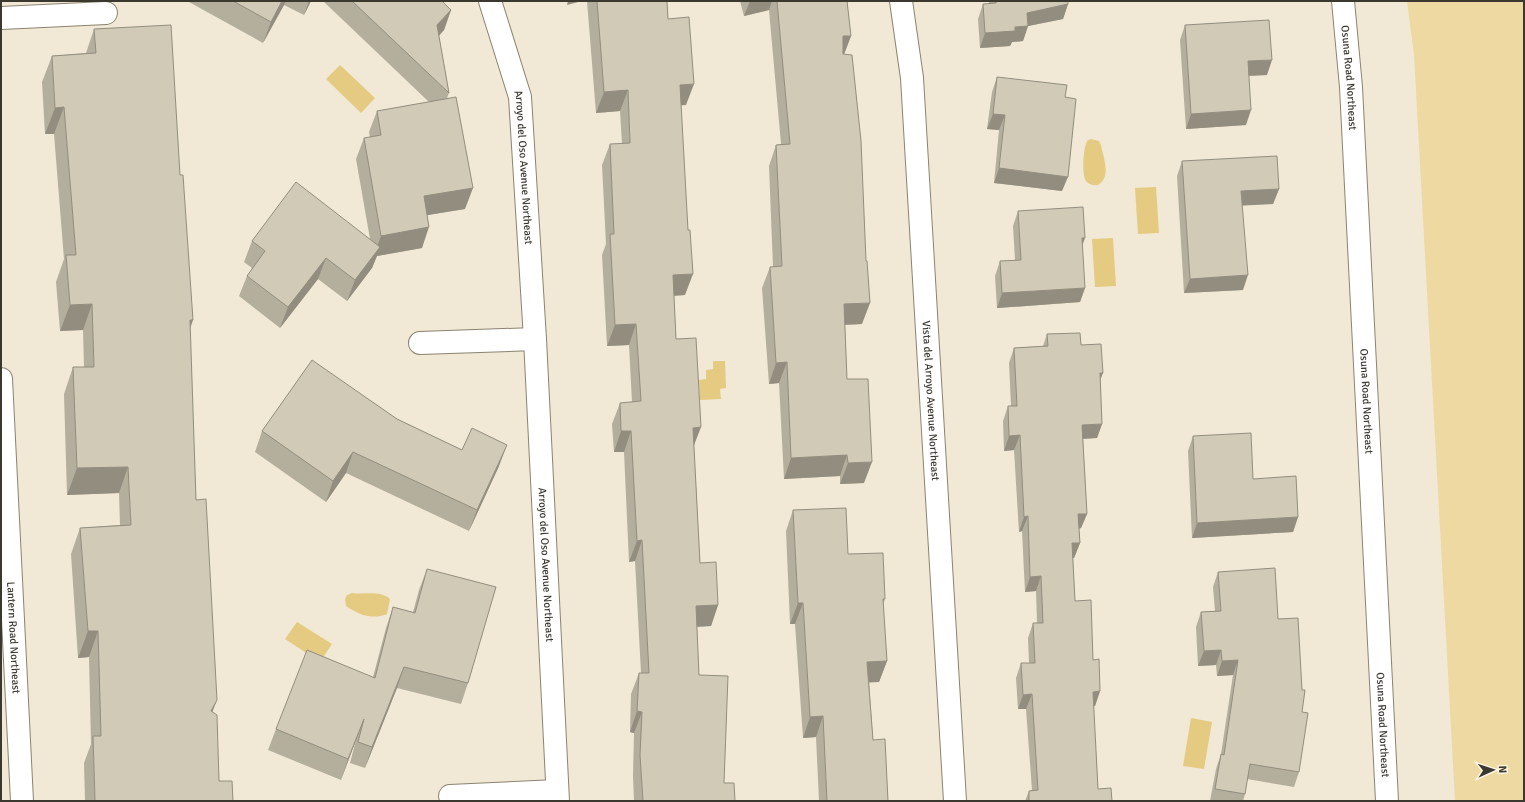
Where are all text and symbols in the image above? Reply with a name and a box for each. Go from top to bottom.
street label: Osuna Road Northeast [1338,25,1359,131]
street label: Arroyo del Oso Avenue Northeast [511,89,535,245]
street label: Vista del Arroyo Avenue Northeast [919,320,942,481]
street label: Osuna Road Northeast [1357,348,1375,454]
street label: Arroyo del Oso Avenue Northeast [535,487,556,642]
street label: Lantern Road Northeast [4,581,23,694]
street label: Osuna Road Northeast [1374,672,1392,778]
north arrow [1473,750,1513,790]
text: N [1496,765,1509,774]

